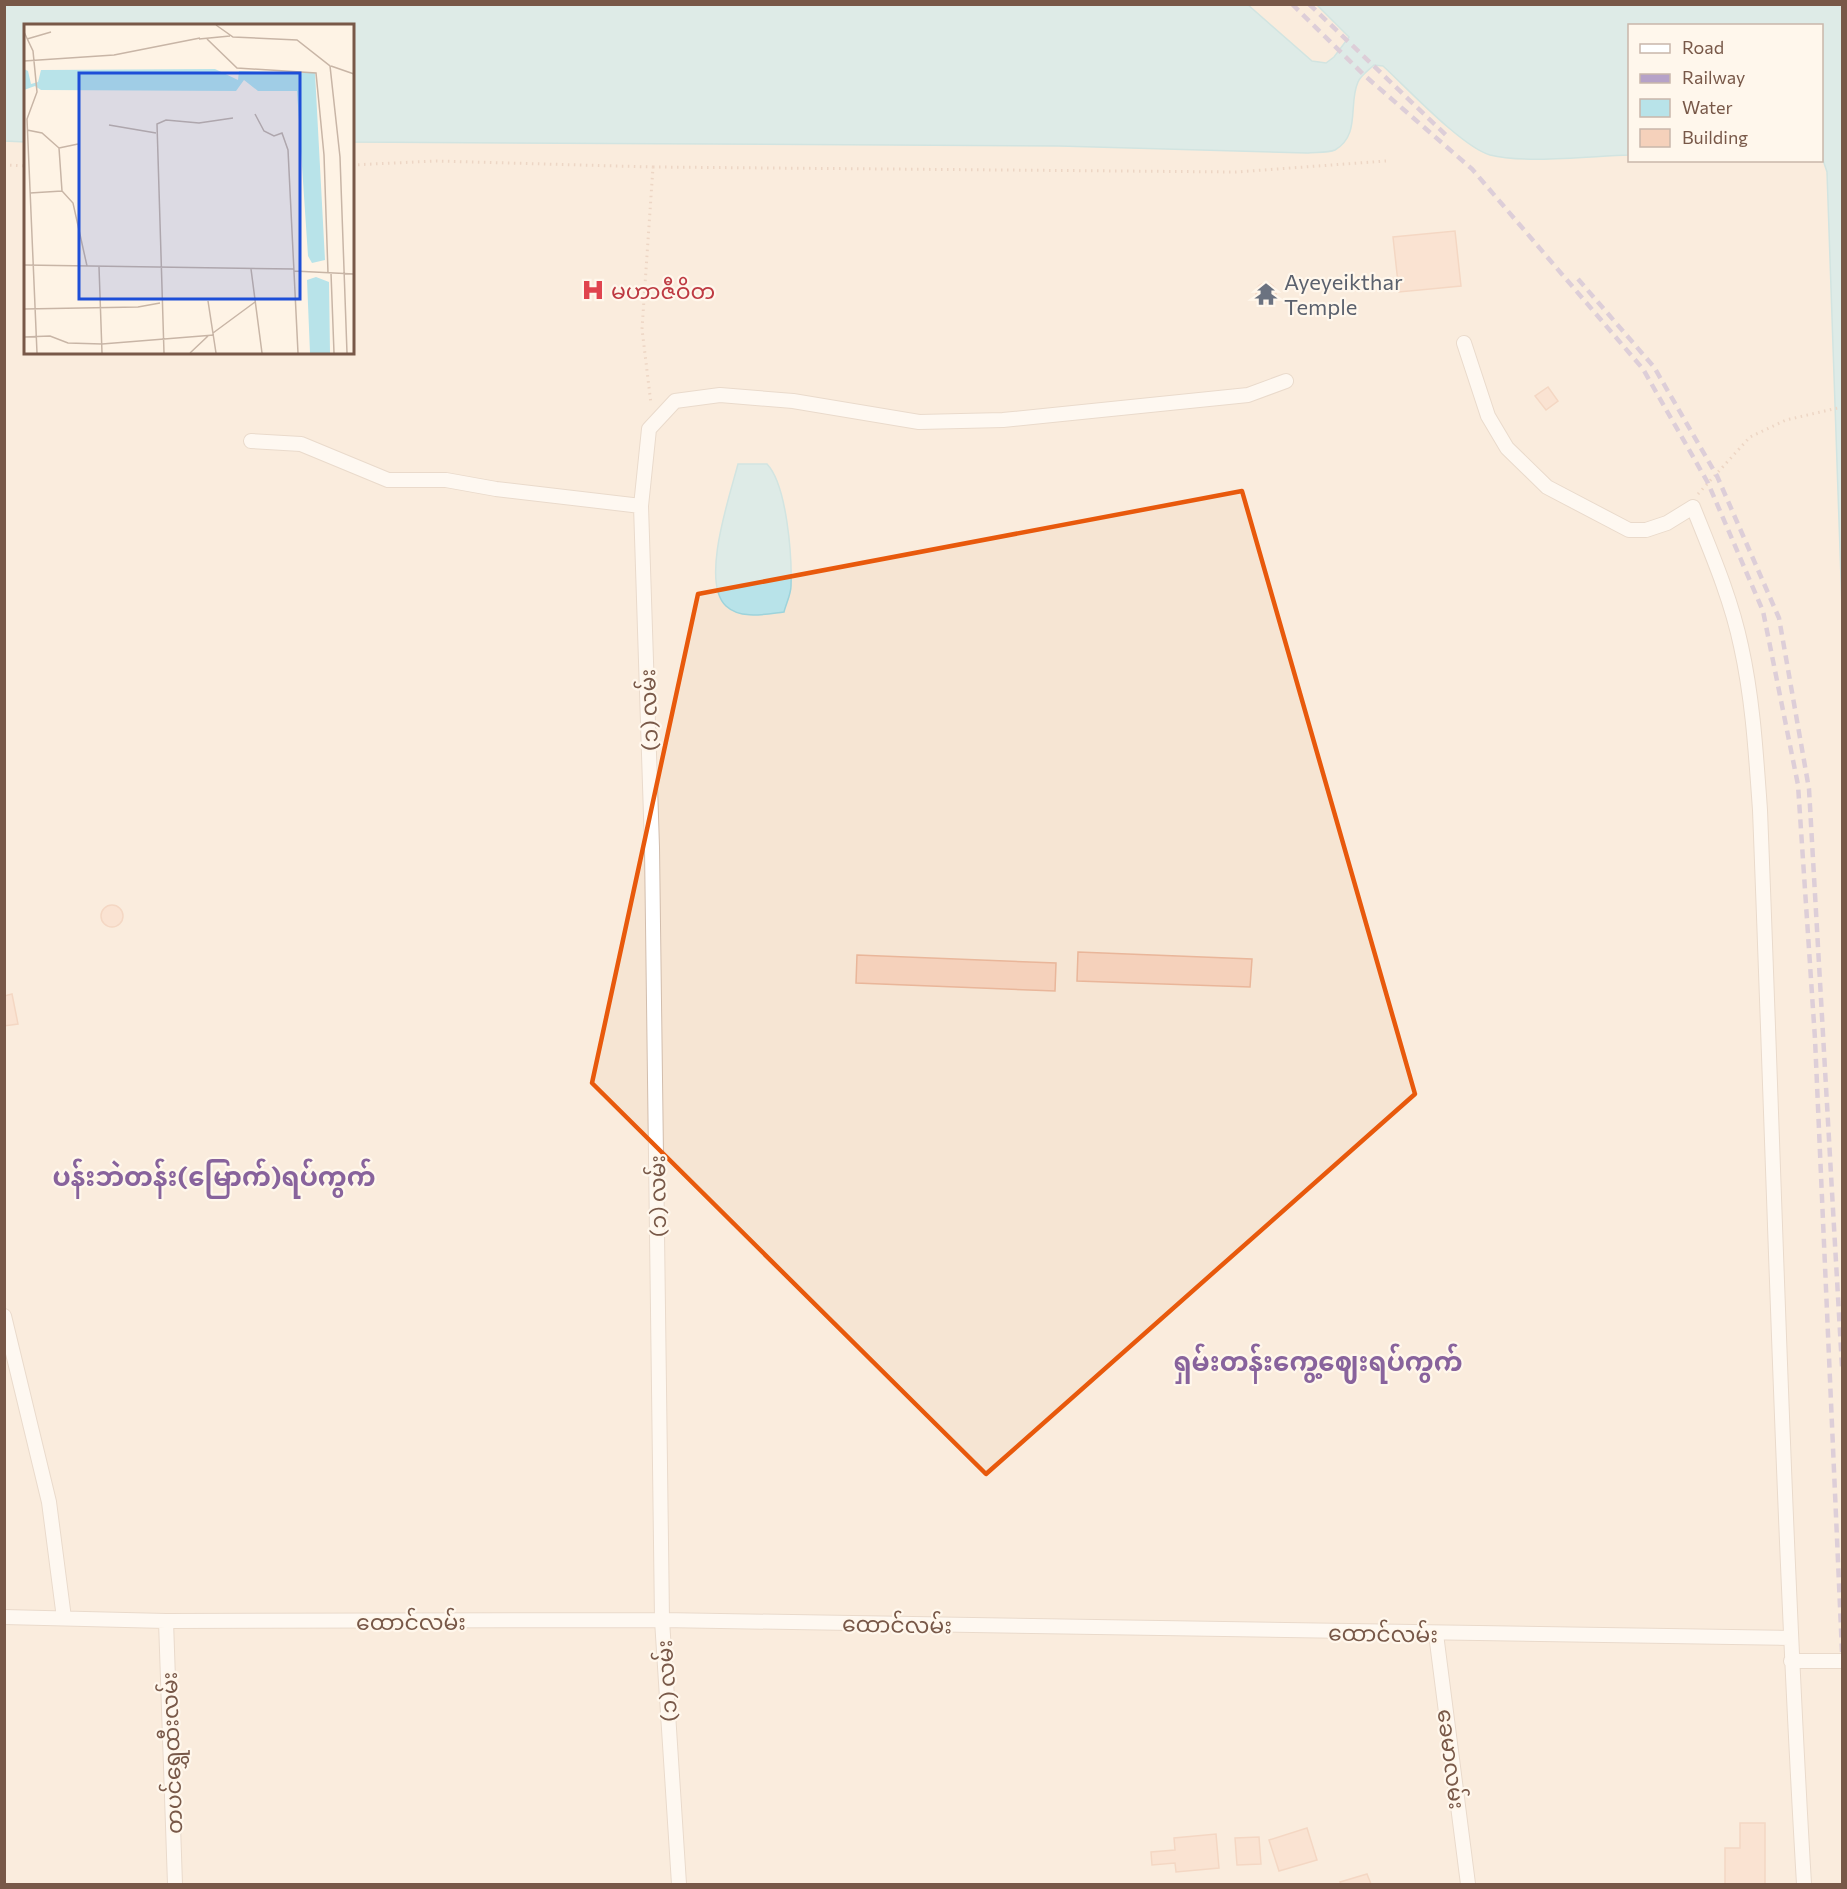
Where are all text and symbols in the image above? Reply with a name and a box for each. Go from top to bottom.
inset map [24,24,354,354]
legend [1628,24,1823,162]
text: Road [1682,36,1724,58]
text: Railway [1682,66,1745,88]
text: Water [1682,96,1733,118]
text: Building [1682,126,1748,148]
place label: Ayeyeikthar Temple [1284,268,1403,320]
place label: မဟာဇီဝိတ [611,276,715,304]
hospital icon: မဟာဇီဝိတ [580,277,606,303]
temple icon: Ayeyeikthar Temple [1253,281,1279,307]
street label: (၁) လမ်း [632,668,663,752]
street label: (၁) လမ်း [642,1155,671,1237]
district label: ပန်းဘဲတန်း(မြောက်)ရပ်ကွက် [52,1158,376,1199]
district label: ရှမ်းတန်းကွေ့ဈေးရပ်ကွက် [1173,1343,1463,1384]
street label: ထောင်လမ်း [356,1607,466,1635]
street label: ထောင်လမ်း [842,1609,952,1638]
street label: ထောင်လမ်း [1328,1618,1438,1647]
street label: (၁) လမ်း [649,1639,682,1723]
street label: တပင်ရွှေထီးလမ်း [154,1671,192,1835]
street label: ခေမာလမ်း [1432,1707,1473,1811]

